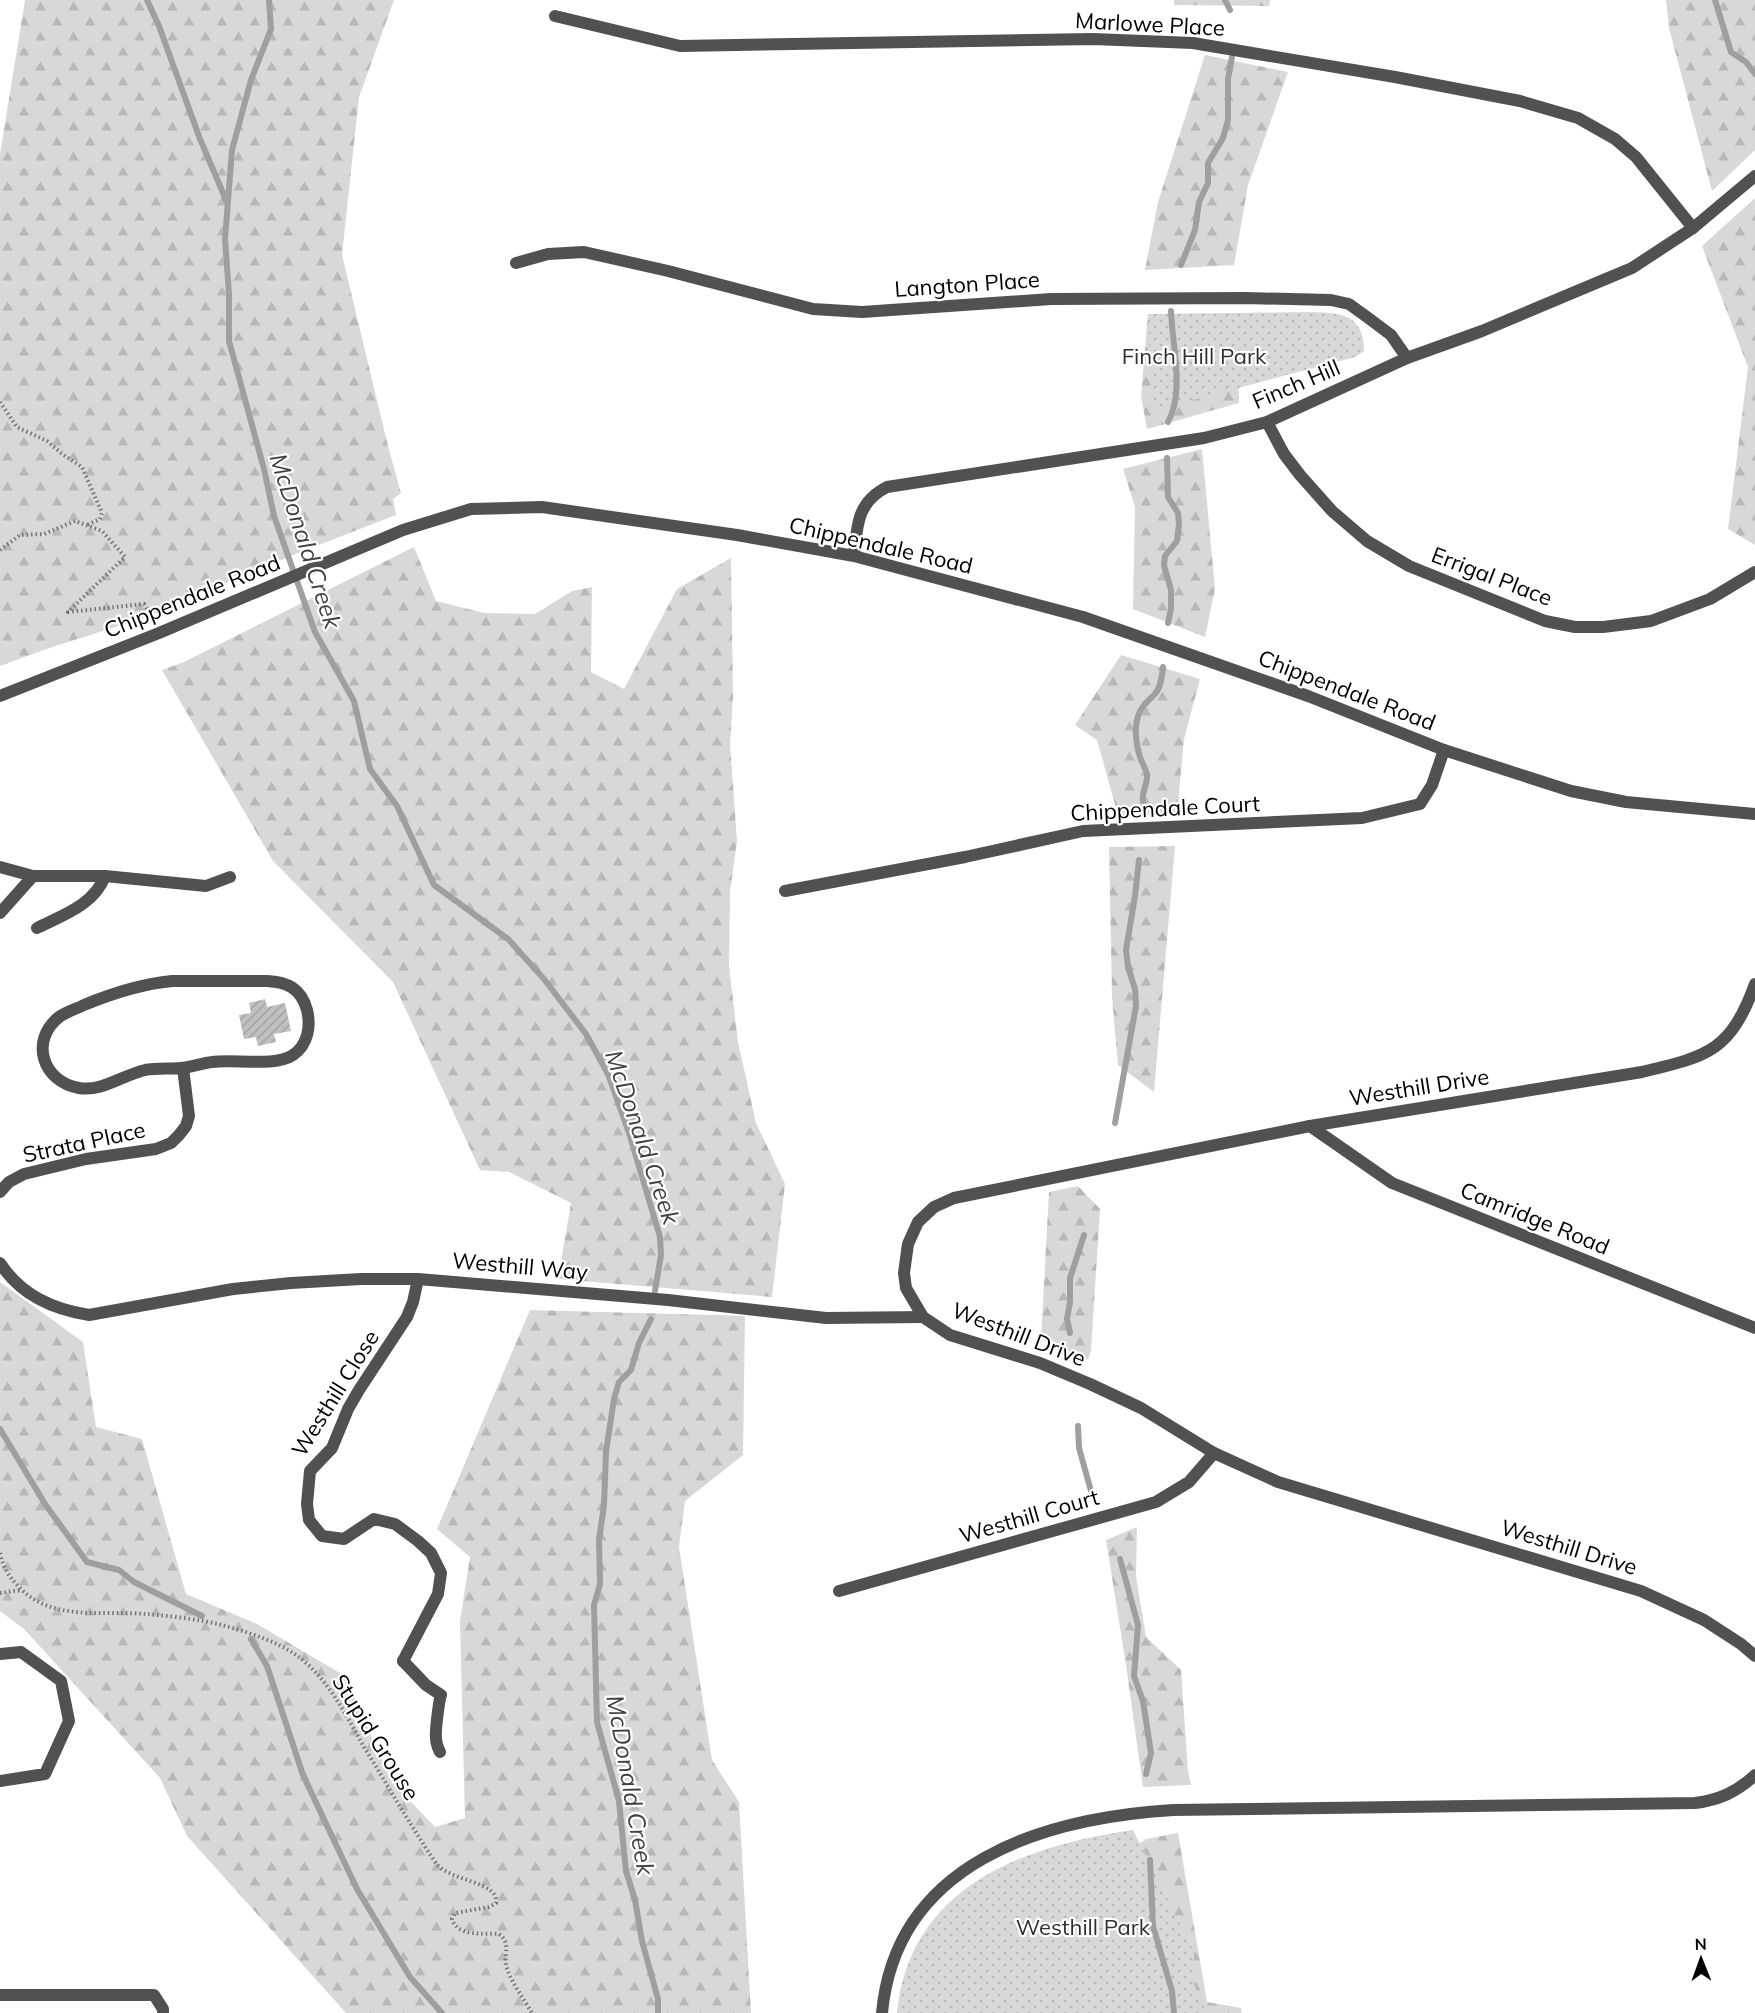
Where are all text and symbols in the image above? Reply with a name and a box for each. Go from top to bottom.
street label: Marlowe Place [1074,6,1226,42]
street label: Langton Place [893,265,1041,303]
park label: Finch Hill Park [1122,342,1267,370]
street label: Finch Hill [1248,353,1344,415]
water label: McDonald Creek [264,450,349,633]
street label: Chippendale Road [786,510,976,580]
street label: Errigal Place [1428,540,1556,612]
street label: Chippendale Road [100,548,284,644]
street label: Chippendale Road [1254,643,1440,737]
street label: Chippendale Court [1070,789,1261,827]
water label: McDonald Creek [599,1046,687,1229]
street label: Westhill Drive [1347,1062,1491,1112]
street label: Strata Place [20,1115,148,1169]
street label: Camridge Road [1456,1175,1614,1261]
street label: Westhill Way [451,1246,589,1286]
street label: Westhill Drive [948,1296,1090,1372]
street label: Westhill Close [285,1325,385,1461]
street label: Westhill Court [956,1483,1102,1549]
street label: Westhill Drive [1497,1513,1641,1581]
street label: Stupid Grouse [326,1669,426,1805]
water label: McDonald Creek [600,1693,662,1878]
park label: Westhill Park [1016,1913,1151,1941]
north arrow [1671,1929,1731,1989]
text: N [1695,1934,1707,1954]

